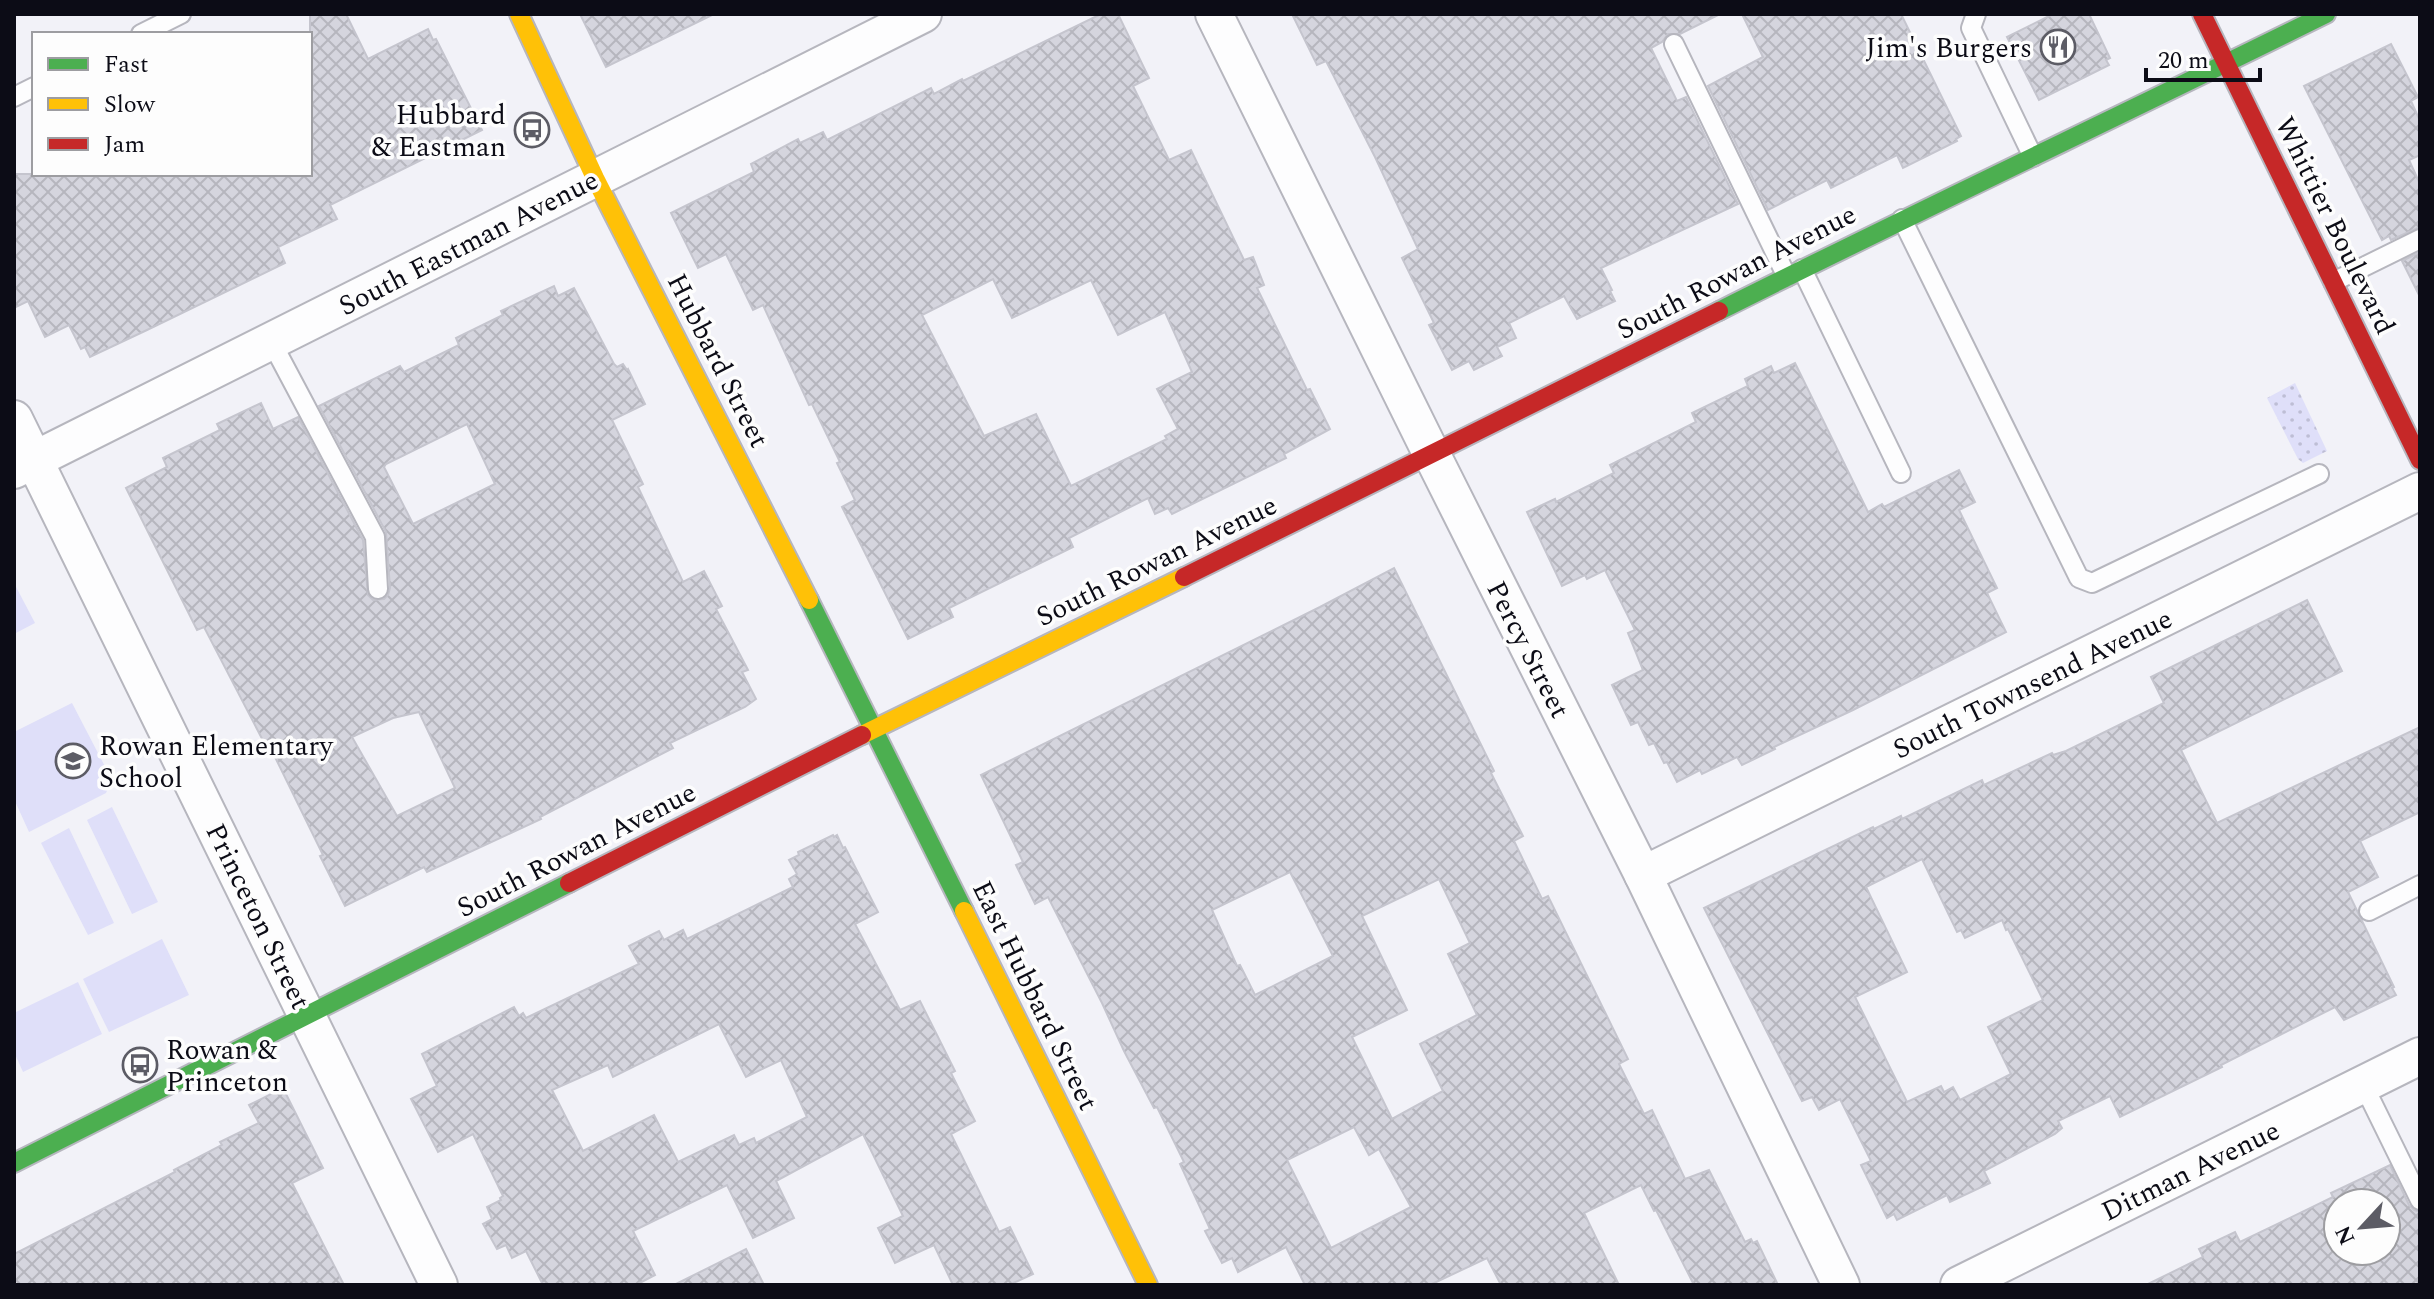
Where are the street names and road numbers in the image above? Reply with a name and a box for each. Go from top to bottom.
street label: Whittier Boulevard [2263,109,2406,342]
street label: South Eastman Avenue [331,159,606,328]
street label: South Rowan Avenue [1609,193,1864,351]
street label: Hubbard Street [655,266,780,455]
street label: South Rowan Avenue [1029,484,1285,638]
street label: Percy Street [1475,573,1581,726]
street label: South Townsend Avenue [1886,598,2180,771]
street label: South Rowan Avenue [449,771,704,929]
street label: Princeton Street [194,816,321,1017]
street label: East Hubbard Street [960,873,1109,1118]
street label: Ditman Avenue [2094,1109,2287,1233]

